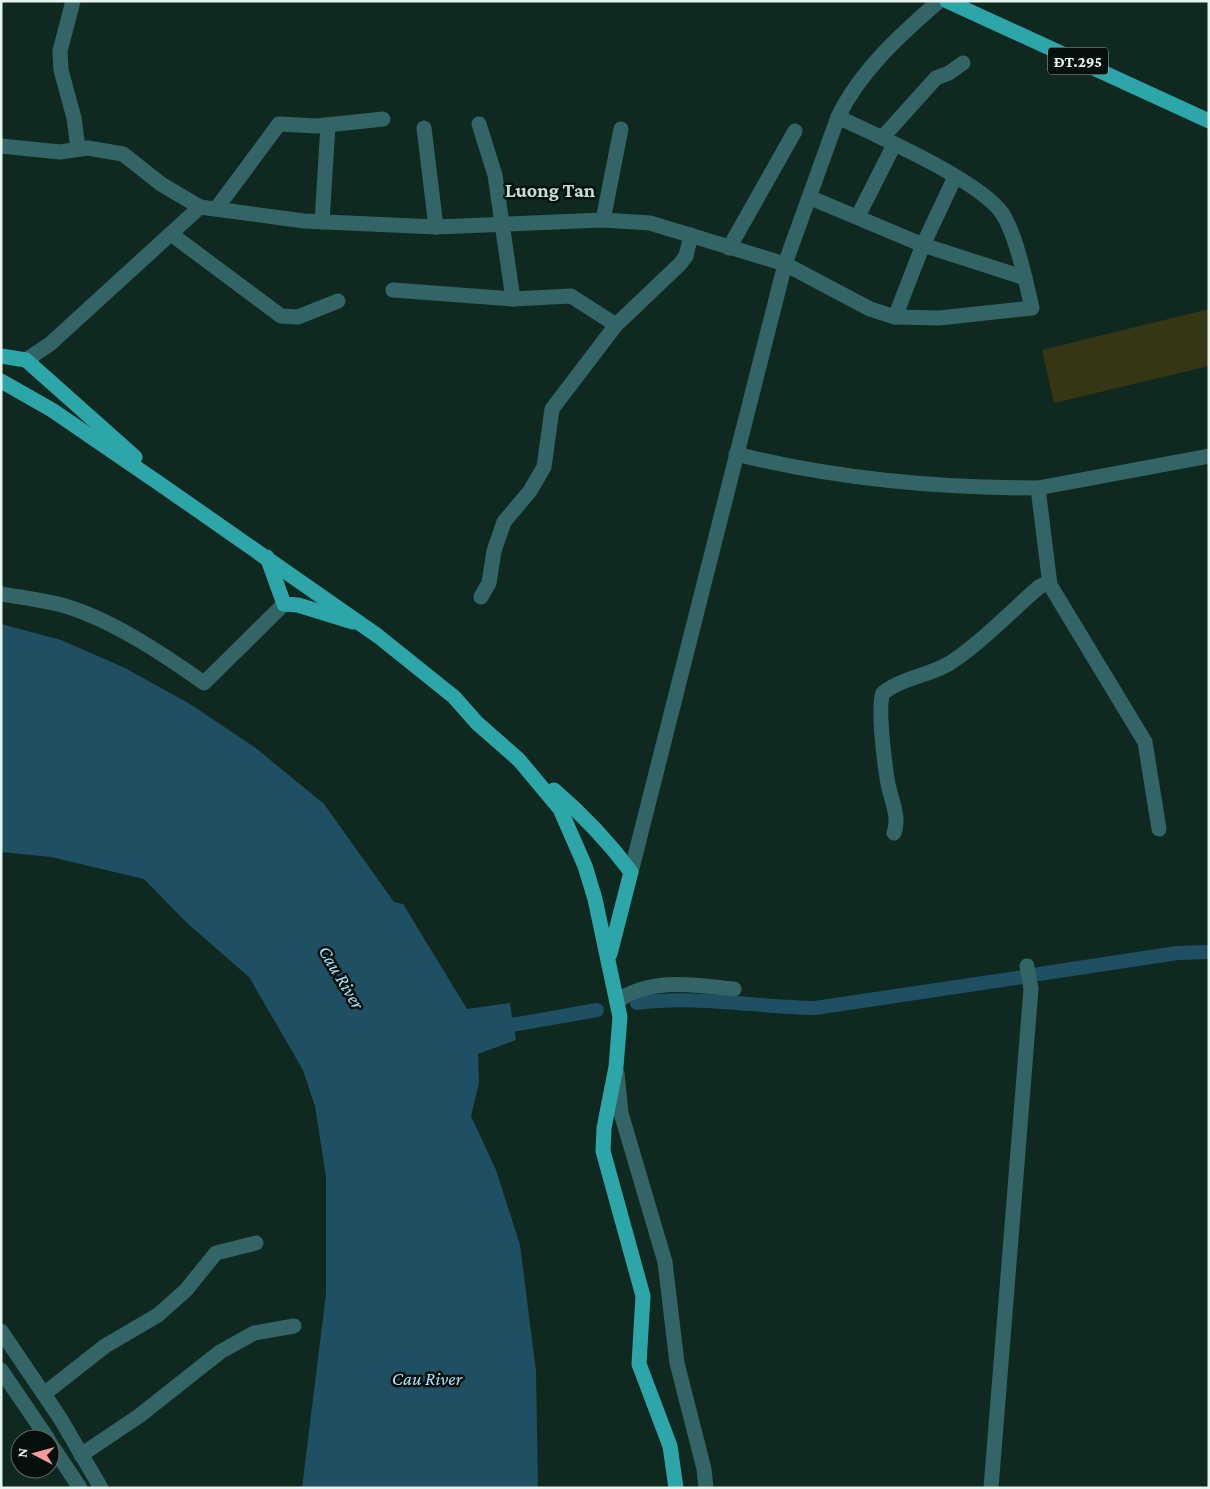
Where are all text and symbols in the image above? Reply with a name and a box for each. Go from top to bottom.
road number: ĐT.295 [1048,48,1108,74]
district label: Luong Tan [505,179,596,201]
water label: Cau River [314,942,369,1014]
water label: Cau River [392,1368,464,1389]
north arrow [10,1429,60,1479]
text: N [14,1447,31,1458]

